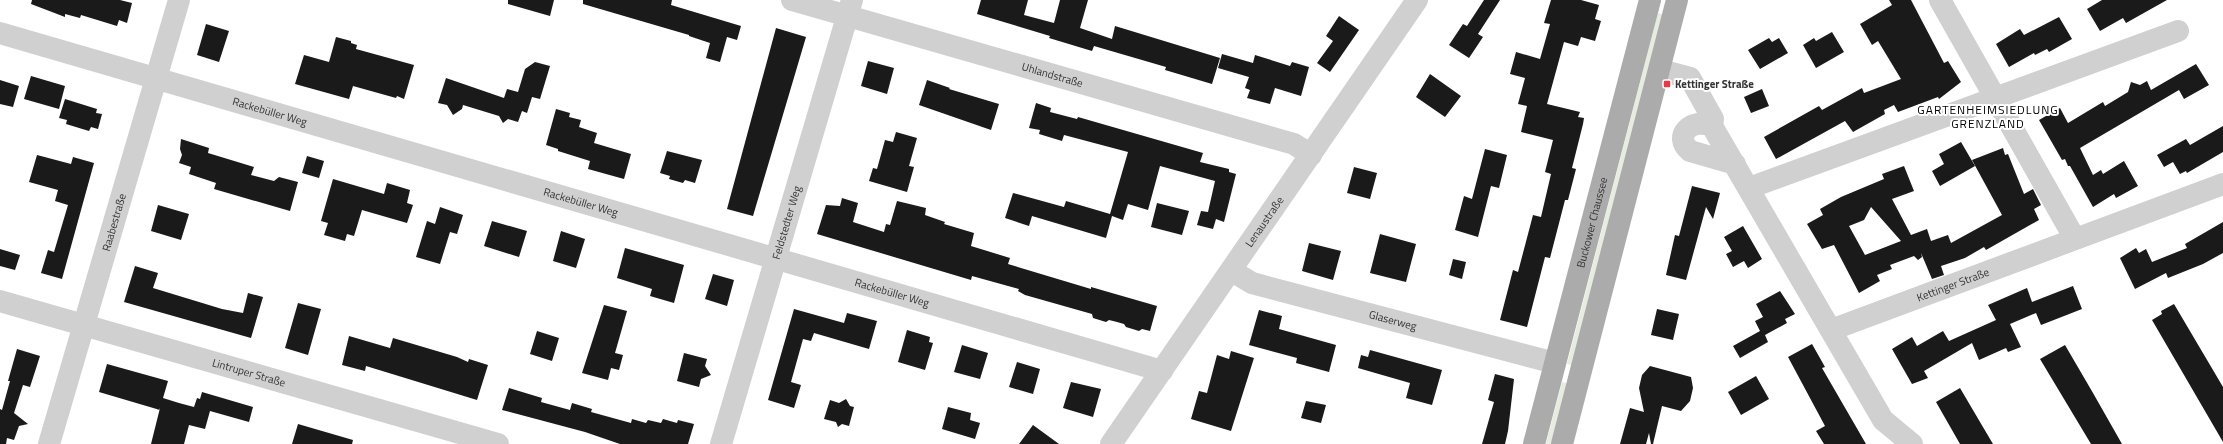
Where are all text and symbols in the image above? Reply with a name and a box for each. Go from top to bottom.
street label: Uhlandstraße [1020,58,1085,91]
place label: Kettinger Straße [1675,76,1754,92]
marker: Kettinger Straße [1662,79,1672,89]
street label: Rackebüller Weg [231,93,309,130]
district label: GARTENHEIMSIEDLUNG GRENZLAND [1917,100,2059,133]
street label: Buckower Chaussee [1572,175,1612,269]
street label: Feldstedter Weg [768,183,805,261]
street label: Rackebüller Weg [542,184,620,221]
street label: Raabestraße [98,191,130,253]
street label: Lenaustraße [1241,193,1288,250]
street label: Kettinger Straße [1914,264,1992,305]
street label: Rackebüller Weg [853,274,932,311]
street label: Glaserweg [1367,306,1419,334]
street label: Lintruper Straße [210,354,288,391]

